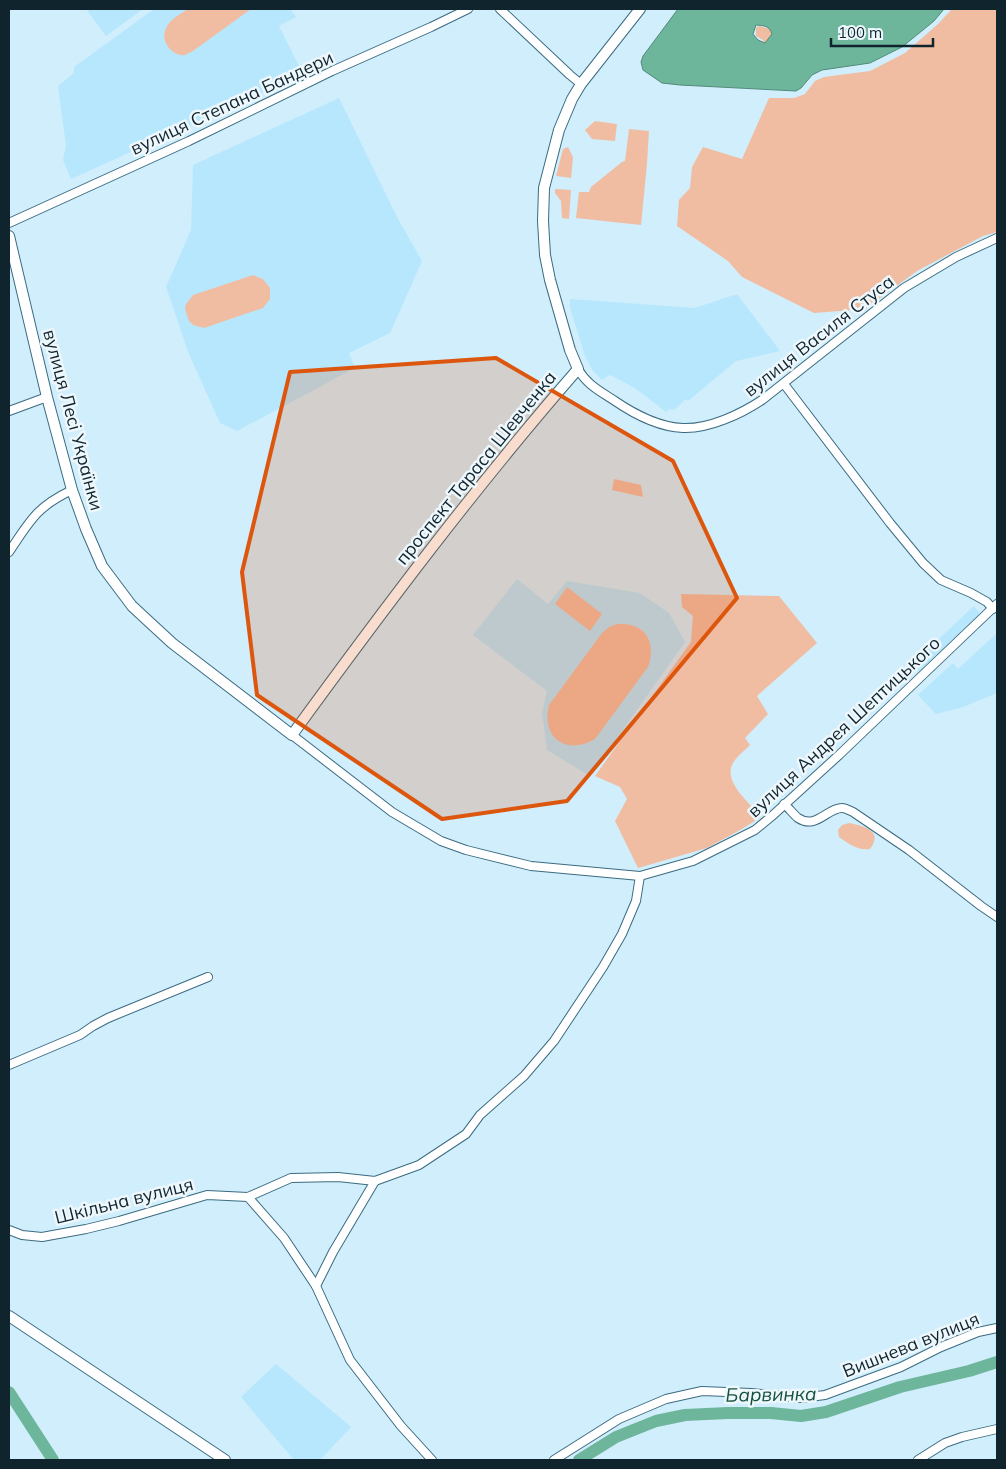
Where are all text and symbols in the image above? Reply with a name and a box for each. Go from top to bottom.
scale bar [831,15,934,47]
text: 100 m [838,23,882,42]
street label: вулиця Степана Бандери [127,45,337,160]
street label: вулиця Василя Стуса [739,270,898,401]
street label: вулиця Лесі Українки [38,327,109,513]
street label: проспект Тараса Шевченка [390,366,561,569]
street label: вулиця Андрея Шептицького [743,631,945,822]
street label: Шкільна вулиця [52,1172,196,1229]
street label: Вишнева вулиця [839,1307,983,1382]
water label: Барвинка [725,1381,817,1407]

